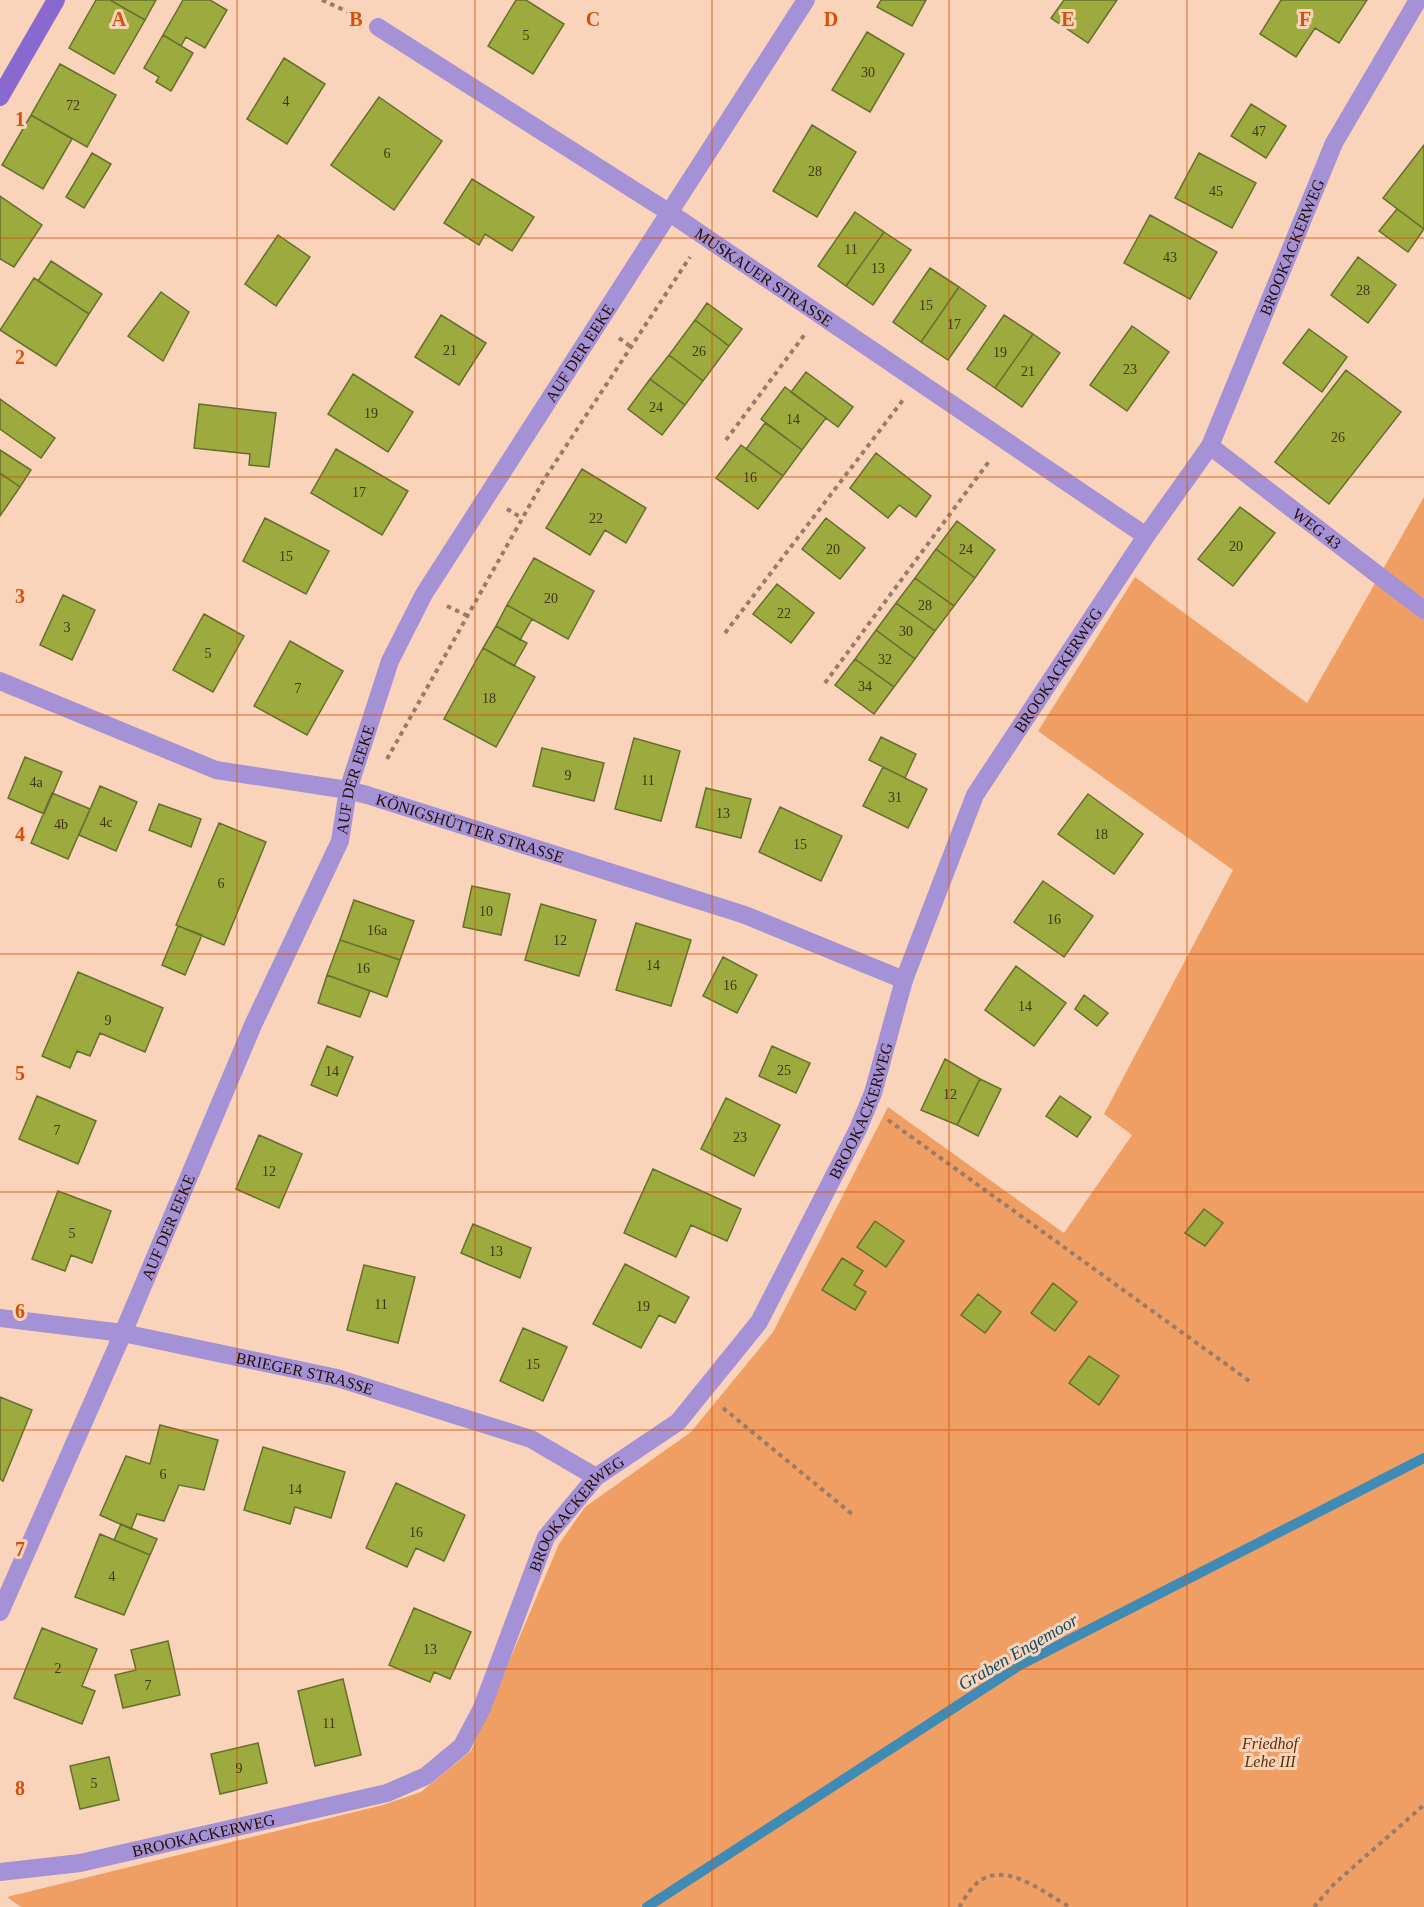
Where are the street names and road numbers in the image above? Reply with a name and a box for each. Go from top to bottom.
street label: BROOKACKERWEG [1256,176,1328,318]
street label: MUSKAUER STRASSE [692,225,836,330]
street label: AUF DER EEKE [542,301,617,405]
street label: WEG 43 [1289,505,1344,552]
street label: BROOKACKERWEG [1011,604,1106,736]
street label: AUF DER EEKE [333,723,378,836]
street label: KÖNIGSHÜTTER STRASSE [374,790,566,866]
street label: BROOKACKERWEG [826,1040,896,1182]
street label: AUF DER EEKE [138,1172,198,1282]
street label: BRIEGER STRASSE [234,1349,376,1398]
street label: BROOKACKERWEG [526,1453,628,1574]
street label: BROOKACKERWEG [130,1811,277,1860]

